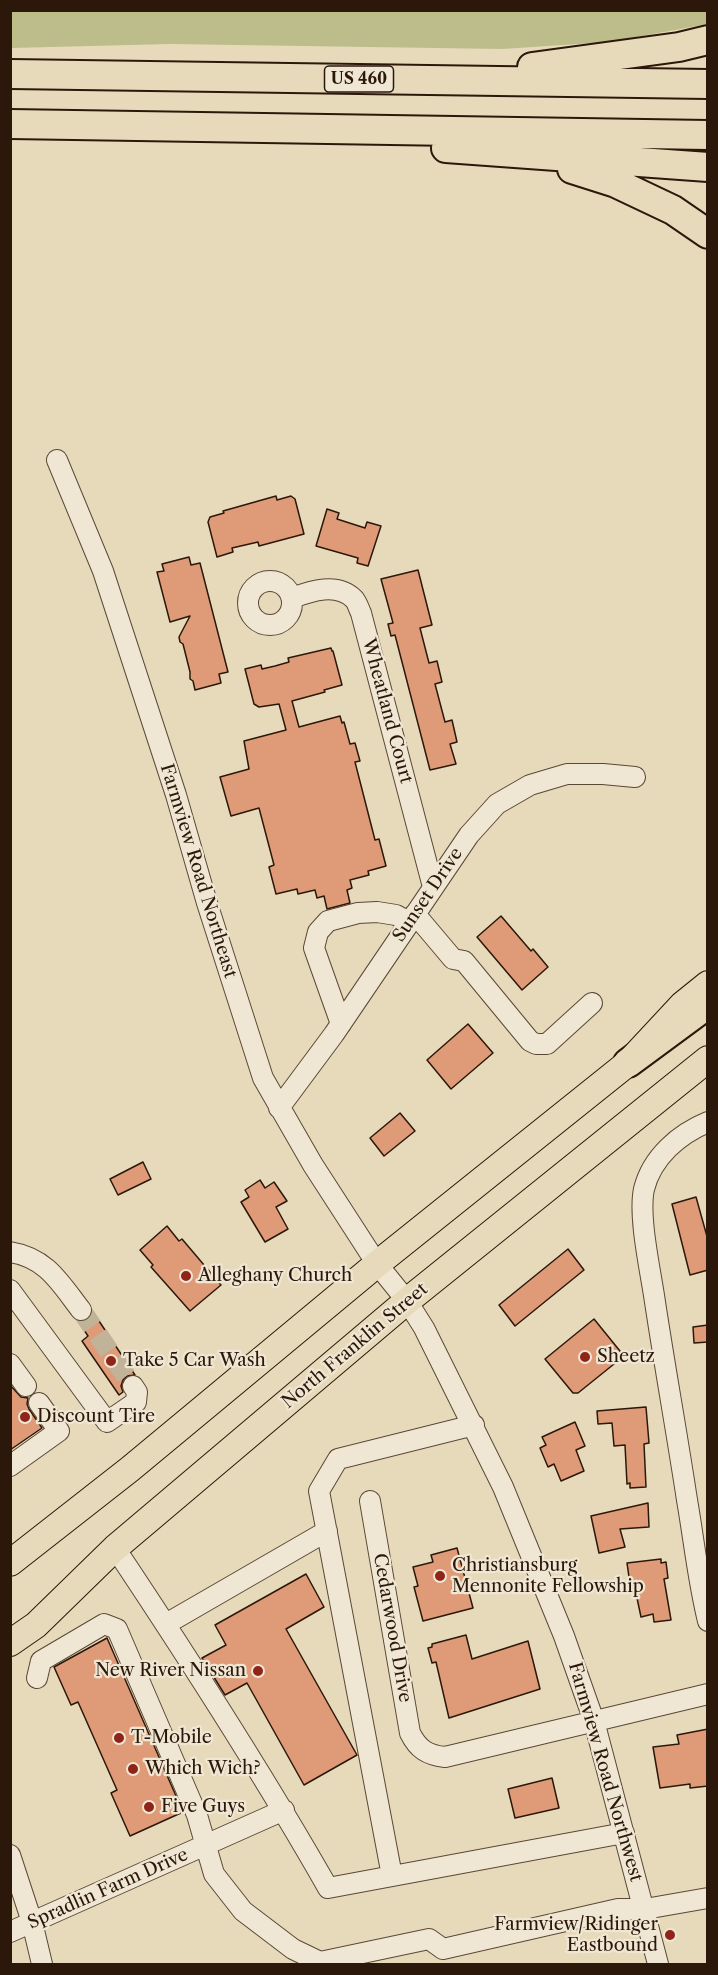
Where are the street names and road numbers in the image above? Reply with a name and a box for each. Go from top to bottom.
road number: US 460 [324,66,394,92]
street label: Wheatland Court [357,636,417,786]
street label: Farmview Road Northeast [155,761,241,981]
street label: Sunset Drive [389,844,467,946]
street label: North Franklin Street [278,1279,432,1413]
street label: Cedarwood Drive [368,1552,416,1704]
street label: Farmview Road Northwest [563,1660,647,1884]
street label: Spradlin Farm Drive [25,1844,191,1934]

